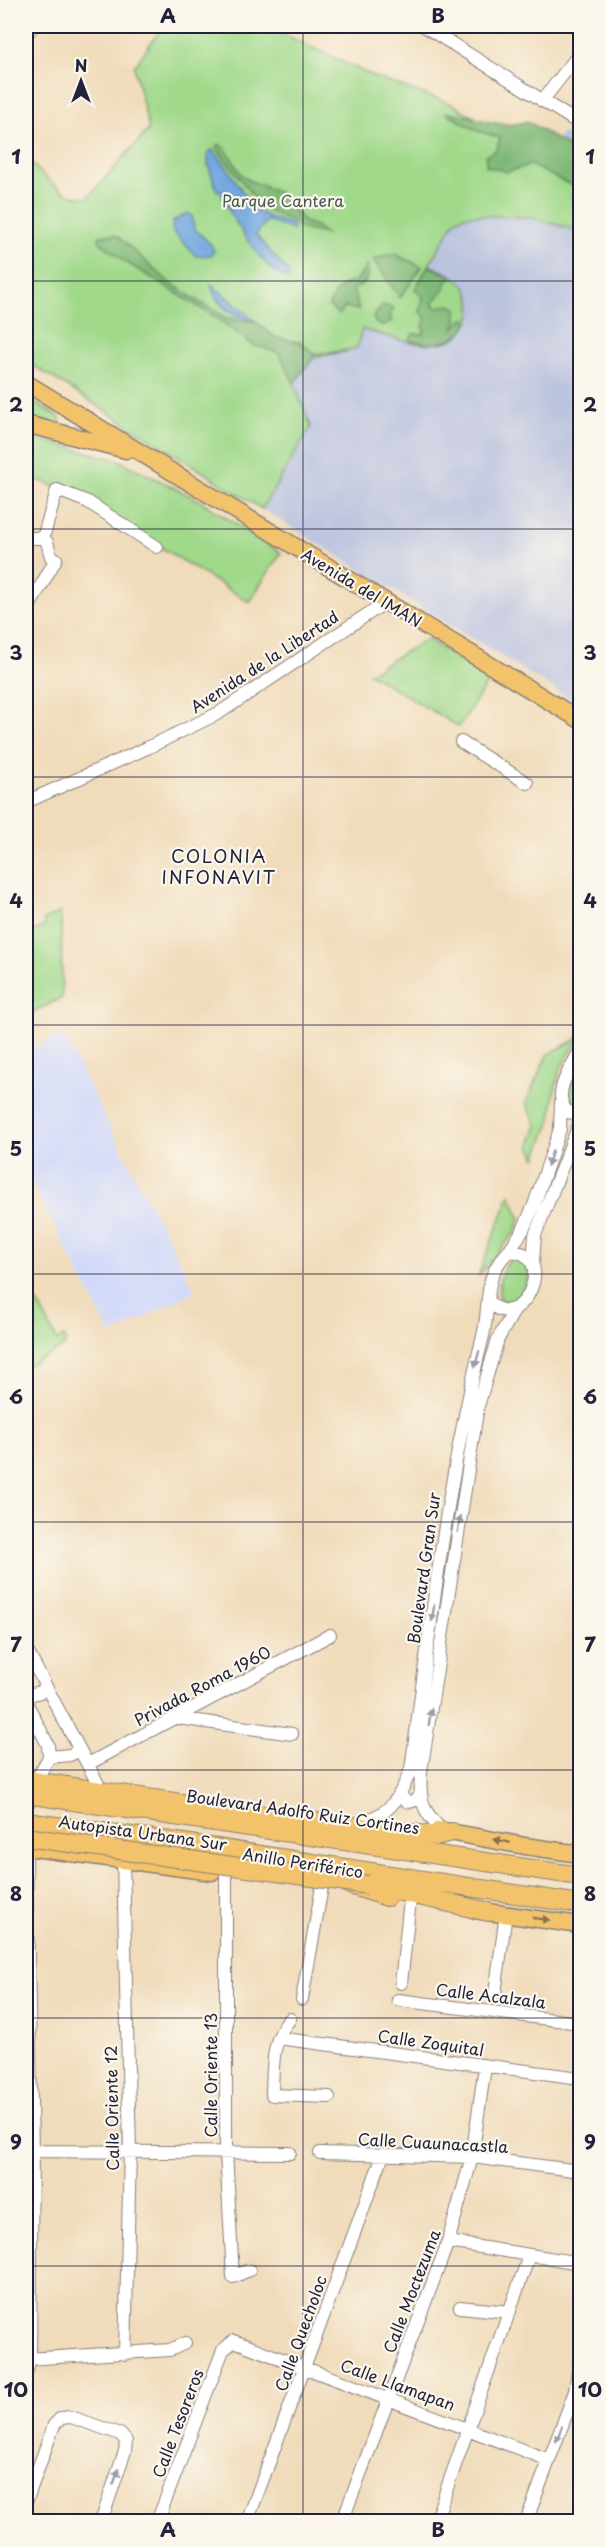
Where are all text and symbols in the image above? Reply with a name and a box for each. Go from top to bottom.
text: A [160,0,176,30]
text: B [431,0,445,30]
north arrow [51,51,111,111]
text: N [75,53,87,77]
text: 1 [11,141,21,171]
text: 1 [585,141,595,171]
park label: Parque Cantera [222,188,344,212]
text: 2 [9,389,23,419]
text: 2 [583,389,597,419]
street label: Avenida del IMAN [297,541,427,633]
street label: Avenida de la Libertad [185,604,343,718]
text: 3 [9,637,23,667]
text: 3 [583,637,597,667]
district label: COLONIA INFONAVIT [162,842,276,890]
text: 4 [9,885,23,915]
text: 4 [583,885,597,915]
text: 5 [10,1133,22,1163]
text: 5 [584,1133,596,1163]
one-way arrow [545,1149,555,1167]
one-way arrow [471,1350,481,1368]
text: 6 [9,1381,23,1411]
text: 6 [583,1381,597,1411]
street label: Boulevard Gran Sur [401,1490,446,1645]
one-way arrow [455,1515,464,1534]
one-way arrow [429,1603,438,1622]
text: 7 [10,1629,22,1659]
text: 7 [584,1629,596,1659]
street label: Privada Roma 1960 [130,1639,274,1731]
one-way arrow [425,1707,434,1726]
street label: Boulevard Adolfo Ruiz Cortines [185,1783,421,1839]
street label: Autopista Urbana Sur [57,1808,229,1856]
one-way arrow [492,1836,511,1845]
street label: Anillo Periférico [241,1841,365,1883]
text: 8 [10,1878,22,1908]
text: 8 [584,1878,596,1908]
one-way arrow [532,1915,551,1924]
street label: Calle Acalzala [435,1976,547,2014]
street label: Calle Oriente 13 [198,2013,222,2137]
street label: Calle Zoquital [376,2023,486,2061]
street label: Calle Oriente 12 [98,2045,124,2171]
text: 9 [10,2126,22,2156]
street label: Calle Cuaunacastla [357,2126,509,2158]
text: 9 [584,2126,596,2156]
street label: Calle Moctezuma [376,2226,446,2356]
street label: Calle Quecholoc [268,2272,332,2394]
street label: Calle Llamapan [337,2352,459,2416]
street label: Calle Tesoreros [145,2365,209,2481]
text: 10 [4,2374,28,2404]
text: 10 [578,2374,602,2404]
one-way arrow [553,2425,563,2443]
one-way arrow [112,2468,122,2486]
text: A [160,2514,176,2544]
text: B [431,2514,445,2544]

